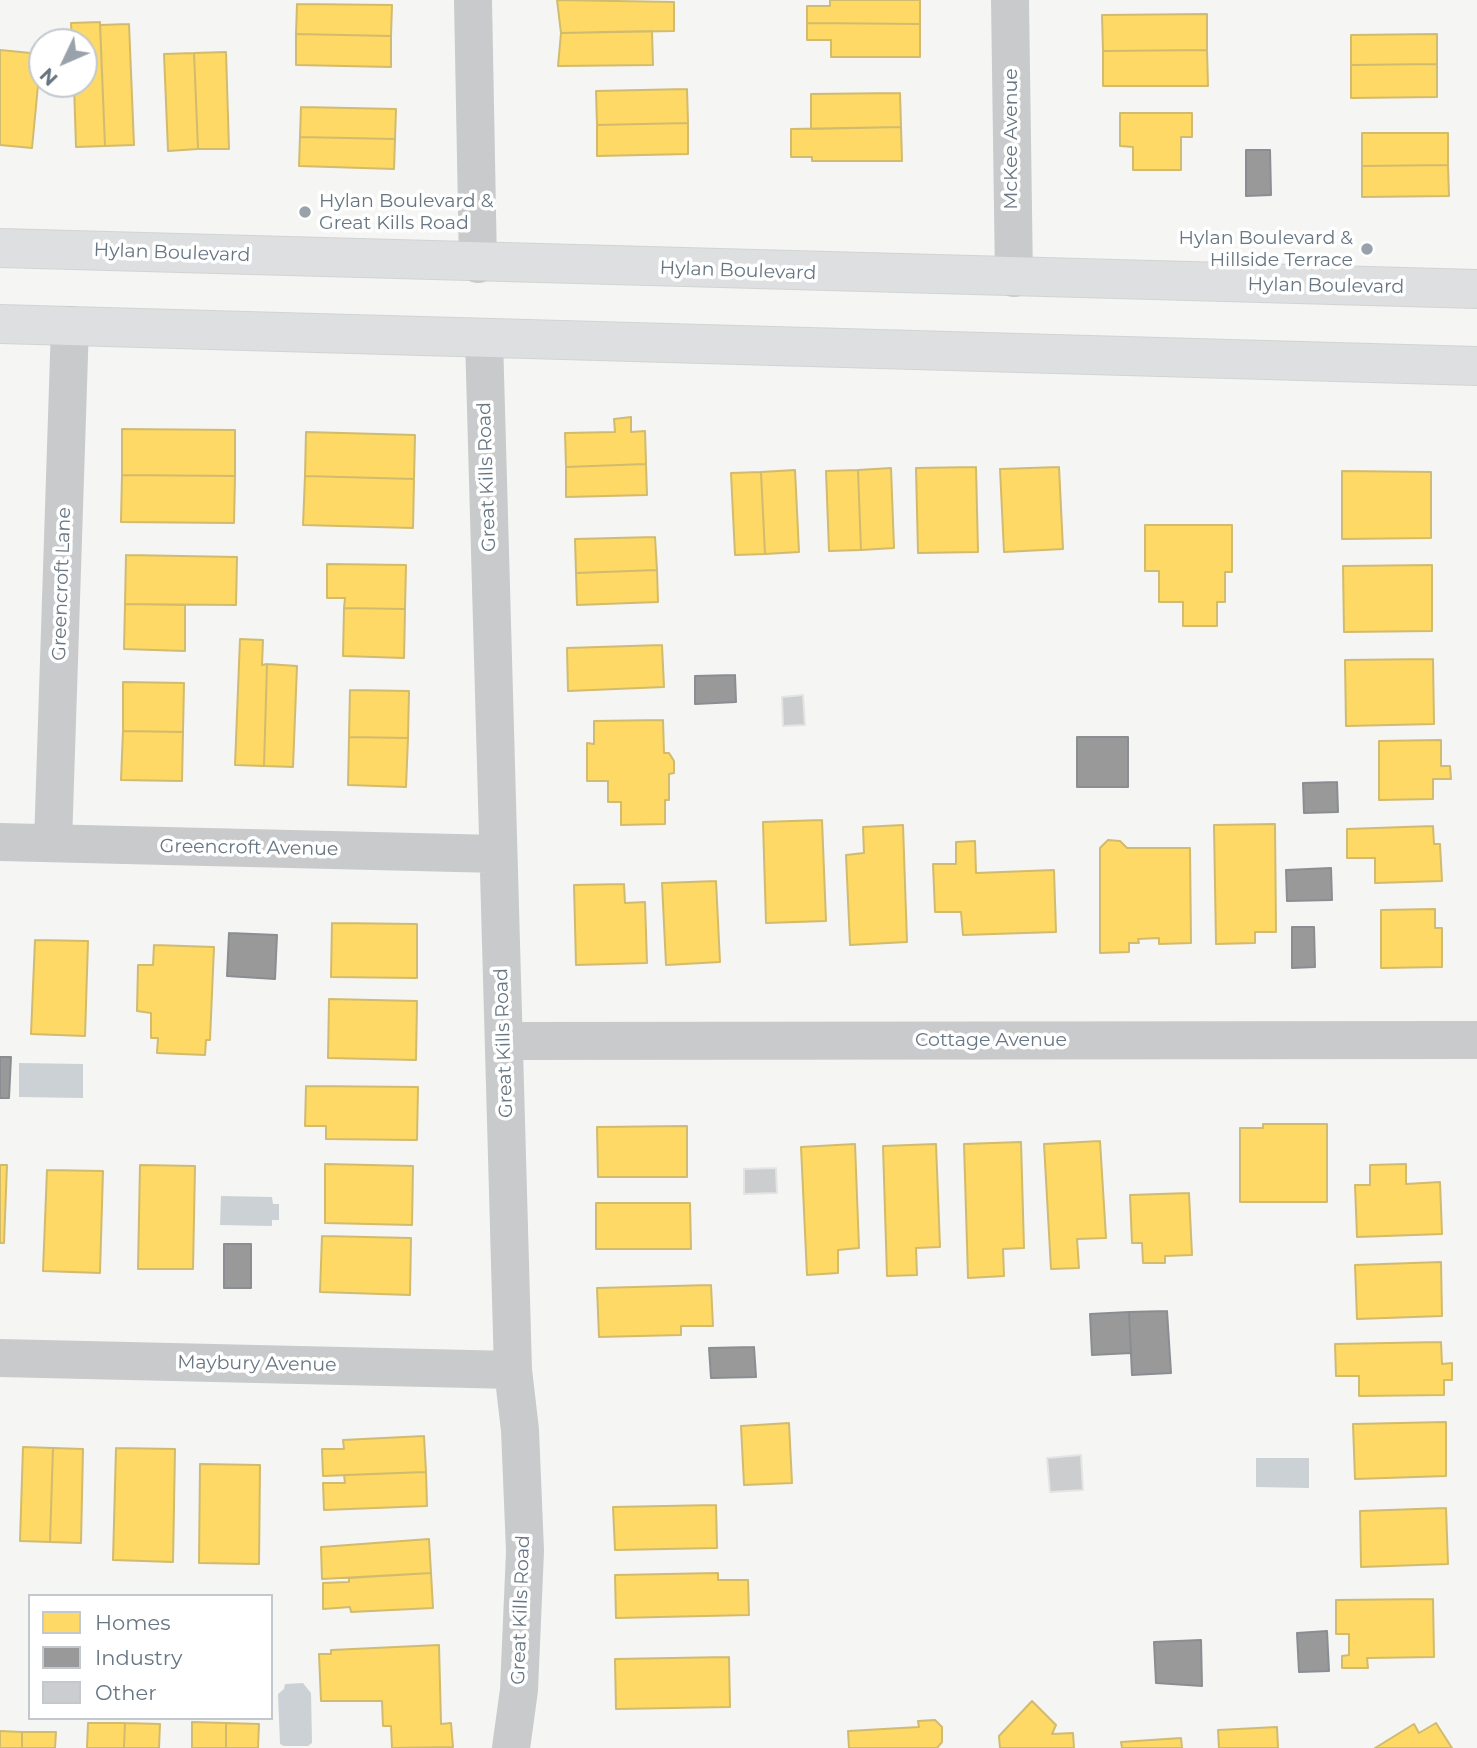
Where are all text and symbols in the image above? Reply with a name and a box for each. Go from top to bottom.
north arrow [28,28,98,98]
text: N [35,63,63,90]
street label: McKee Avenue [1000,68,1022,210]
place label: Hylan Boulevard & Great Kills Road [319,190,493,234]
marker: Hylan Boulevard & Great Kills Road [297,204,313,220]
place label: Hylan Boulevard & Hillside Terrace [1179,227,1353,271]
street label: Hylan Boulevard [93,239,251,267]
marker: Hylan Boulevard & Hillside Terrace [1359,241,1375,257]
street label: Hylan Boulevard [659,257,817,285]
street label: Hylan Boulevard [1247,273,1405,299]
street label: Great Kills Road [473,402,501,552]
street label: Greencroft Lane [48,507,76,661]
street label: Greencroft Avenue [159,835,339,861]
street label: Great Kills Road [490,968,518,1118]
street label: Cottage Avenue [915,1029,1067,1051]
street label: Maybury Avenue [177,1351,337,1377]
street label: Great Kills Road [507,1535,535,1685]
legend [28,1594,273,1720]
text: Homes [95,1610,170,1635]
text: Industry [95,1645,182,1670]
text: Other [95,1680,157,1705]

